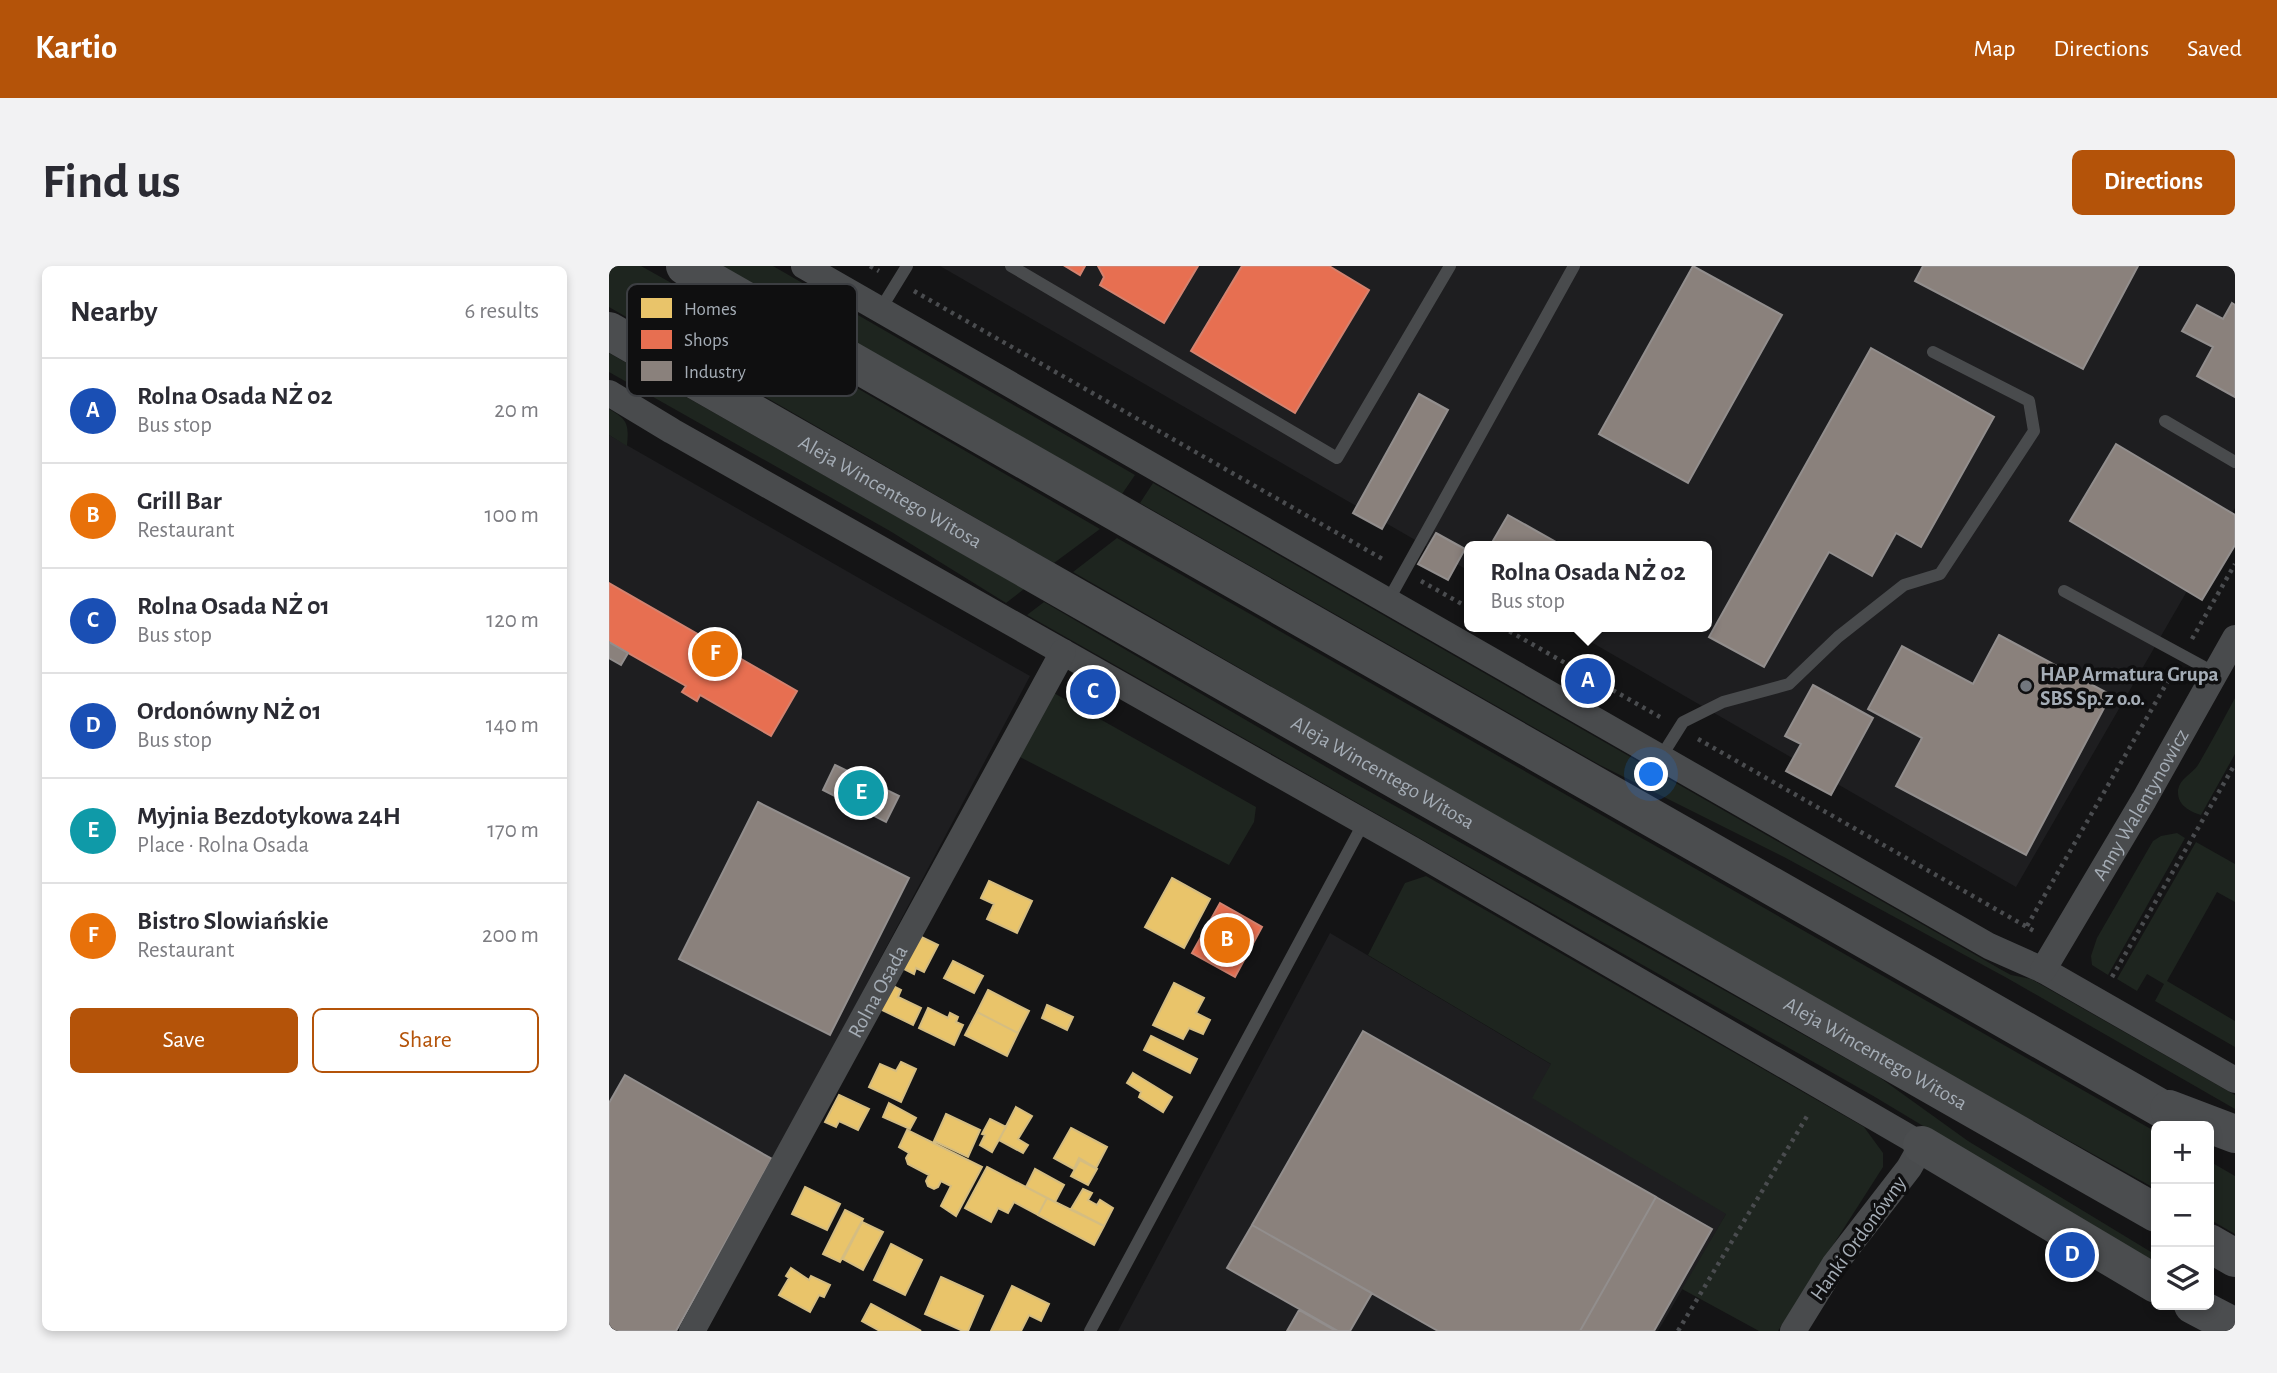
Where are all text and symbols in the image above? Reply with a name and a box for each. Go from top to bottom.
text: Kartio [35,32,117,65]
text: Map [1973,37,2015,61]
text: Directions [2053,37,2149,61]
text: Saved [2187,37,2242,61]
button: Directions [2072,150,2235,215]
text: Find us [42,158,181,207]
legend [627,284,857,396]
text: Nearby [70,297,158,327]
text: 6 results [465,300,539,323]
text: Homes [684,300,737,319]
text: Shops [684,331,729,350]
text: Industry [684,363,746,382]
text: Rolna Osada NŻ 02 [137,383,333,409]
text: A [86,399,100,422]
text: 20 m [494,399,539,422]
text: Bus stop [137,414,212,437]
street label: Aleja Wincentego Witosa [795,432,986,552]
text: Grill Bar [137,488,222,514]
text: B [86,504,100,527]
text: 100 m [485,504,539,527]
text: Restaurant [137,519,234,542]
popup [1464,541,1712,632]
text: Rolna Osada NŻ 02 [1490,559,1686,585]
text: Bus stop [1490,590,1565,613]
text: Rolna Osada NŻ 01 [137,593,330,619]
text: C [87,609,99,632]
text: 120 m [486,609,539,632]
text: Bus stop [137,624,212,647]
pin: F [692,628,738,680]
pin: A [1565,655,1611,707]
place label: HAP Armatura Grupa SBS Sp. z o.o. [2040,664,2219,709]
pin: C [1070,666,1116,718]
marker: HAP Armatura Grupa SBS Sp. z o.o. [2018,678,2034,694]
text: Ordonówny NŻ 01 [137,698,322,724]
street label: Aleja Wincentego Witosa [1288,712,1478,833]
text: D [85,714,101,737]
text: 140 m [486,714,539,737]
street label: Anny Walentynowicz [2089,726,2193,884]
text: Bus stop [137,729,212,752]
your location [1634,757,1668,791]
pin: E [838,767,884,819]
text: Myjnia Bezdotykowa 24H [137,803,401,829]
text: E [87,819,99,842]
text: 170 m [487,819,539,842]
text: Place · Rolna Osada [137,834,309,857]
text: Bistro Slowiańskie [137,908,329,934]
pin: B [1204,914,1250,966]
text: F [88,924,98,947]
text: 200 m [482,924,539,947]
text: Restaurant [137,939,234,962]
street label: Rolna Osada [844,942,912,1041]
street label: Aleja Wincentego Witosa [1780,993,1971,1114]
button: Save [70,1008,298,1073]
button: Share [312,1008,539,1073]
map controls [2151,1121,2214,1310]
button: + [2151,1121,2214,1184]
street label: Hanki Ordonówny [1806,1172,1910,1304]
button: − [2151,1184,2214,1247]
pin: D [2049,1229,2095,1281]
button: layers [2151,1247,2214,1310]

